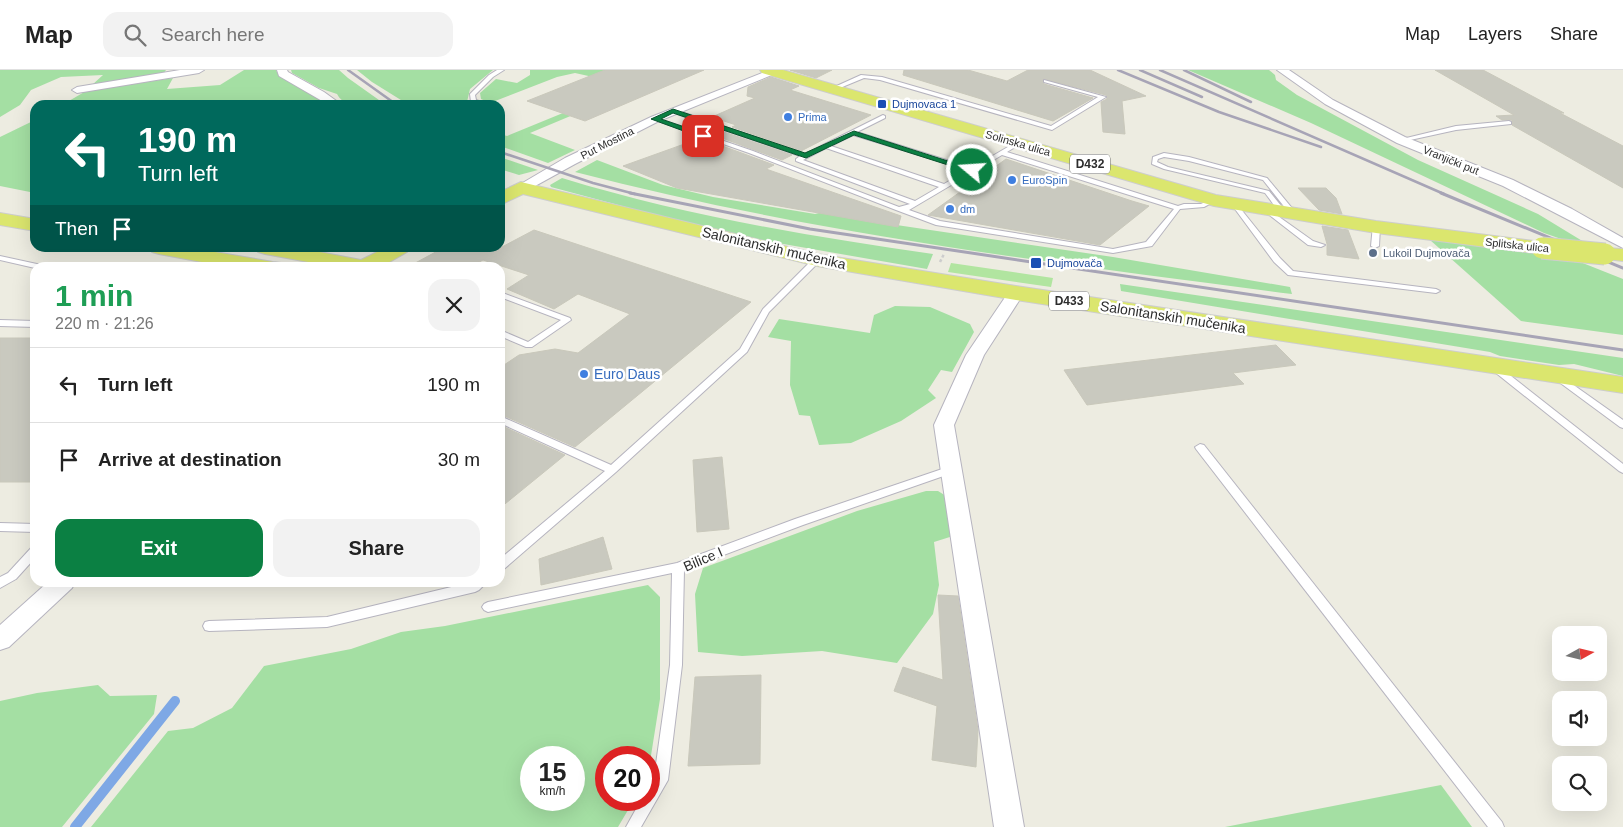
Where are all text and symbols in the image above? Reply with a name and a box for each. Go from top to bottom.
search box [103,12,453,57]
text: Map [25,21,73,48]
icon: search [121,21,149,49]
text: Search here [161,24,265,45]
text: Map [1405,24,1440,44]
text: Layers [1468,24,1522,44]
text: Share [1550,24,1598,44]
marker: Dujmovaca 1 [876,98,888,110]
place label: Dujmovaca 1 [892,98,956,110]
marker: Prima [782,111,794,123]
place label: Prima [798,111,828,123]
pin [682,115,724,157]
icon: left [55,120,120,185]
text: 190 m [138,120,237,159]
icon: arrive [689,122,717,150]
street label: Put Mostina [578,124,636,162]
street label: Solinska ulica [984,128,1053,158]
position arrow [945,143,997,195]
street label: Vranjički put [1421,143,1481,177]
road number: D432 [1070,155,1110,174]
text: Turn left [138,161,218,186]
marker: EuroSpin [1006,174,1018,186]
place label: EuroSpin [1022,174,1067,186]
marker: dm [944,203,956,215]
place label: dm [960,203,975,215]
icon: arrive [108,215,136,243]
text: Then [55,218,98,239]
street label: Salonitanskih mučenika [701,224,848,272]
street label: Splitska ulica [1484,236,1550,254]
marker: Lukoil Dujmovača [1367,247,1379,259]
place label: Lukoil Dujmovača [1383,247,1471,259]
marker: Dujmovača [1029,256,1043,270]
place label: Dujmovača [1047,257,1103,269]
text: 1 min [55,279,133,312]
button: close [428,279,480,331]
road number: D433 [1049,292,1089,310]
street label: Salonitanskih mučenika [1099,298,1247,336]
text: 220 m · 21:26 [55,315,154,332]
place label: Euro Daus [594,366,660,382]
marker: Euro Daus [578,368,590,380]
icon: left [55,371,83,399]
text: Turn left [98,374,173,395]
text: 190 m [427,374,480,395]
icon: arrive [55,446,83,474]
text: Arrive at destination [98,449,282,470]
text: 30 m [438,449,480,470]
button: Exit [55,519,263,577]
button: Share [273,519,480,577]
street label: Bilice I [681,544,725,574]
north arrow [1552,626,1608,681]
map controls [1552,626,1607,811]
button: sound [1552,691,1607,746]
speed limit sign: 20 [595,746,660,811]
button: search [1552,756,1607,811]
text: 15 [539,758,566,786]
text: km/h [539,784,566,798]

